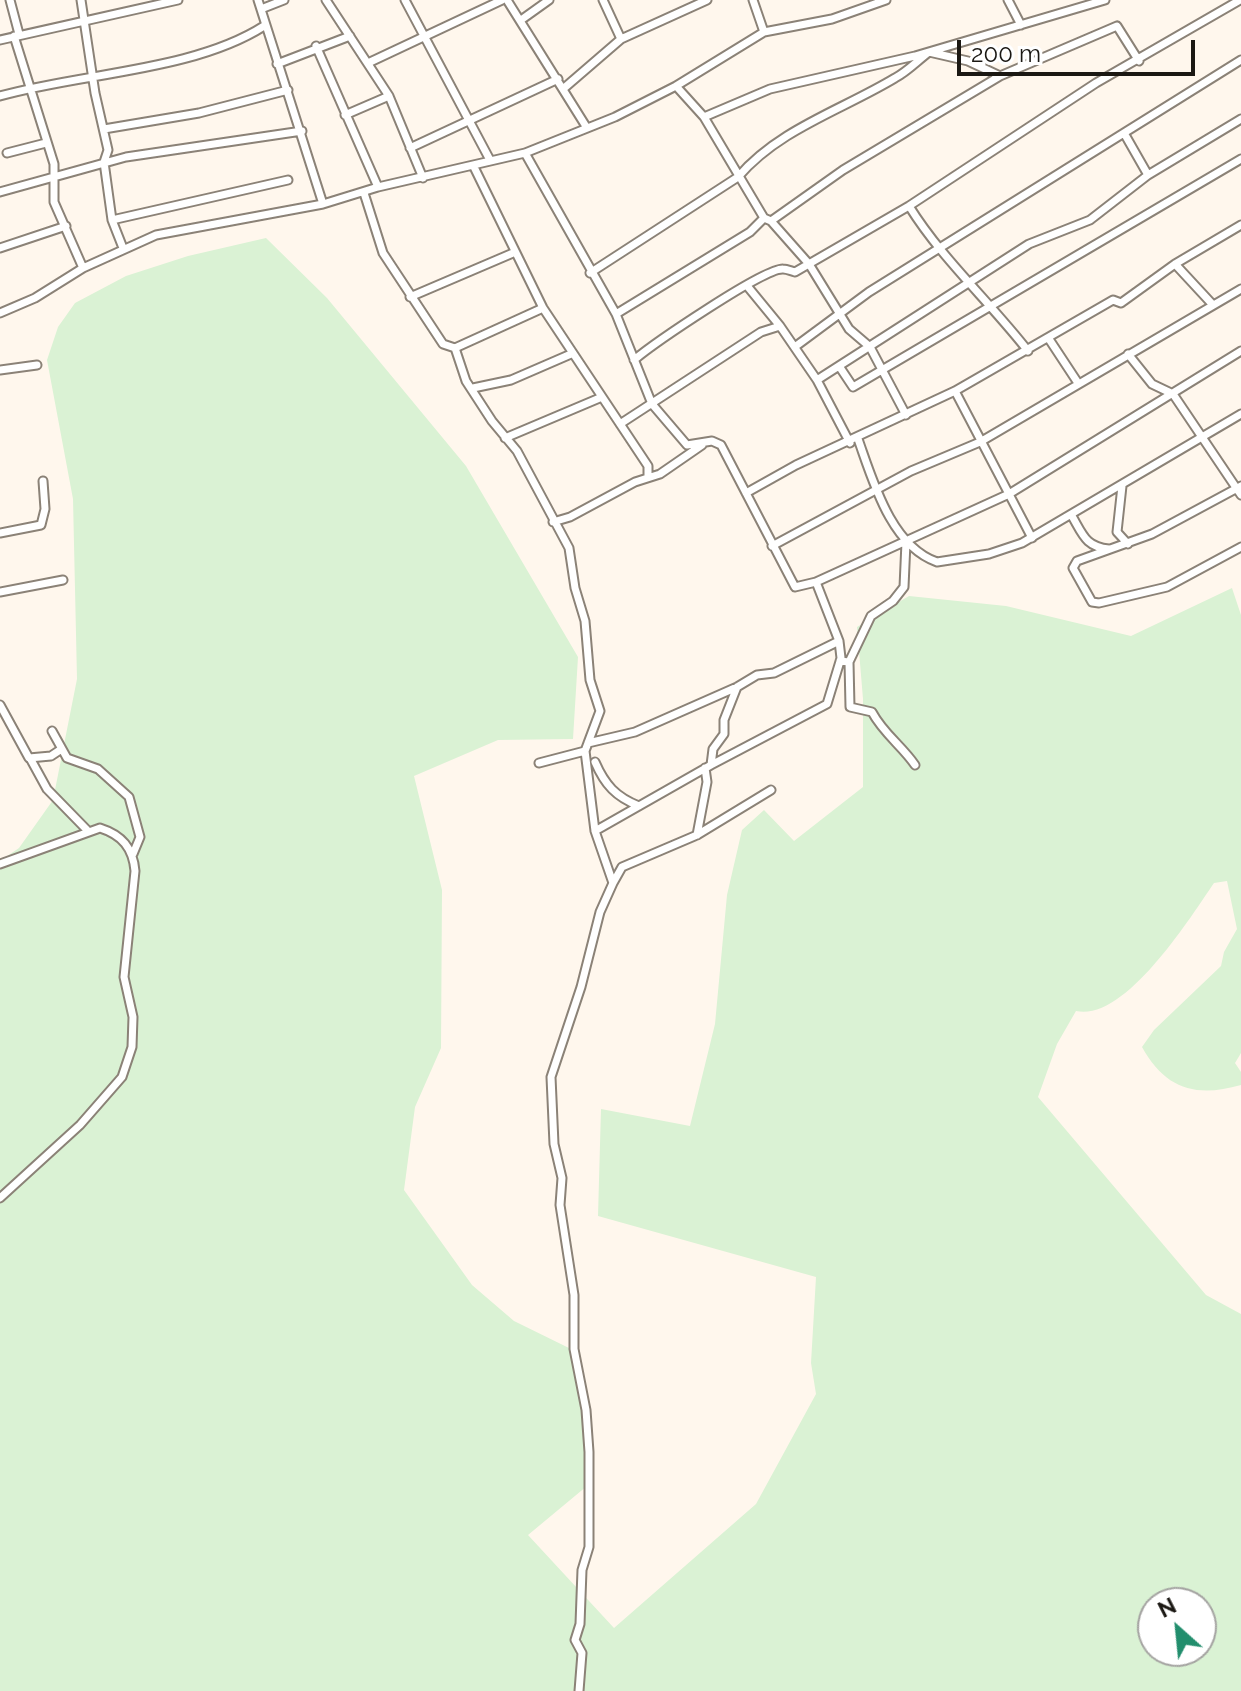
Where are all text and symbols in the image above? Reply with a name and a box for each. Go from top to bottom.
scale bar [961,24,1199,74]
text: 200 m [971,39,1041,68]
north arrow [1137,1587,1217,1667]
text: N [1154,1592,1180,1623]

